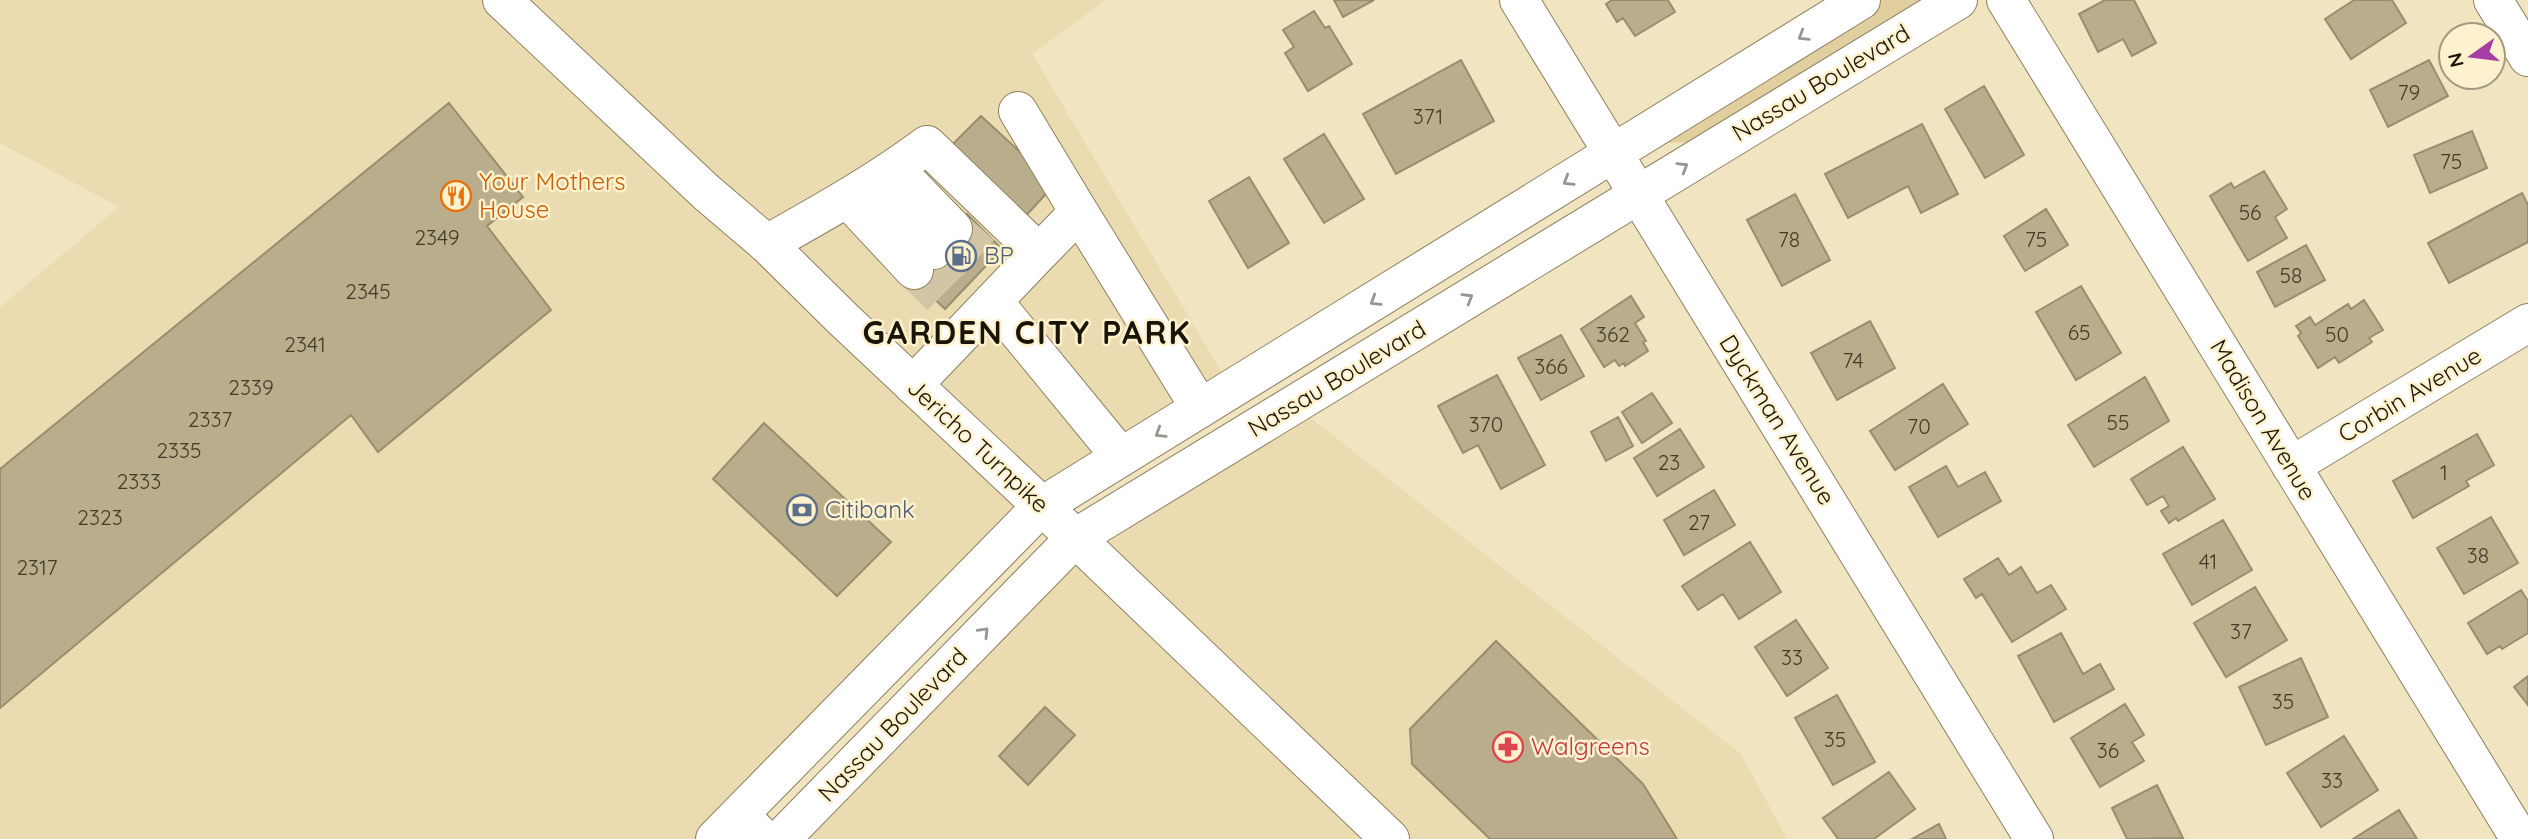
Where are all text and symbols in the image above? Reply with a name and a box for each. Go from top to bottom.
street label: Nassau Boulevard [1726,17,1915,147]
north arrow [2437,21,2507,91]
one-way arrow [1798,27,1811,40]
text: N [2442,50,2469,70]
house number: 79 [2398,79,2420,105]
house number: 371 [1413,103,1443,129]
house number: 75 [2440,148,2462,174]
one-way arrow [1676,163,1689,176]
place label: Your Mothers House [479,166,626,224]
one-way arrow [1563,173,1576,186]
restaurant icon: Your Mothers House [439,179,473,213]
house number: 56 [2239,199,2261,225]
house number: 2349 [414,224,460,250]
house number: 78 [1778,226,1800,252]
house number: 75 [2025,226,2047,252]
fuel station icon: BP [944,239,978,273]
place label: BP [984,240,1014,270]
house number: 58 [2280,262,2302,288]
house number: 2345 [345,278,391,304]
one-way arrow [1369,292,1382,305]
one-way arrow [1461,294,1474,307]
district label: GARDEN CITY PARK [862,312,1192,352]
street label: Nassau Boulevard [1242,313,1431,443]
house number: 65 [2068,319,2090,345]
house number: 362 [1596,321,1630,347]
house number: 50 [2325,321,2349,347]
street label: Dyckman Avenue [1713,329,1842,510]
house number: 2341 [284,331,326,357]
street label: Madison Avenue [2204,334,2324,505]
street label: Corbin Avenue [2333,340,2486,449]
house number: 74 [1843,347,1864,373]
house number: 366 [1534,353,1568,379]
street label: Jericho Turnpike [902,372,1056,519]
house number: 2339 [228,374,274,400]
house number: 2337 [188,406,232,432]
house number: 55 [2107,409,2129,435]
house number: 370 [1469,411,1503,437]
house number: 70 [1907,413,1931,439]
one-way arrow [1155,425,1168,438]
house number: 2335 [156,437,202,463]
house number: 23 [1658,449,1680,475]
house number: 1 [2440,459,2448,485]
house number: 2333 [117,468,161,494]
bank icon: Citibank [785,493,819,527]
place label: Citibank [825,494,915,524]
house number: 2323 [77,504,123,530]
house number: 27 [1688,509,1710,535]
house number: 38 [2467,542,2489,568]
house number: 41 [2199,548,2217,574]
house number: 2317 [16,554,58,580]
house number: 37 [2230,618,2252,644]
one-way arrow [976,627,989,640]
street label: Nassau Boulevard [811,641,973,807]
house number: 33 [1781,644,1803,670]
house number: 35 [2272,688,2294,714]
house number: 35 [1824,726,1846,752]
pharmacy icon: Walgreens [1491,730,1525,764]
place label: Walgreens [1531,731,1650,761]
house number: 36 [2097,737,2119,763]
house number: 33 [2321,767,2343,793]

